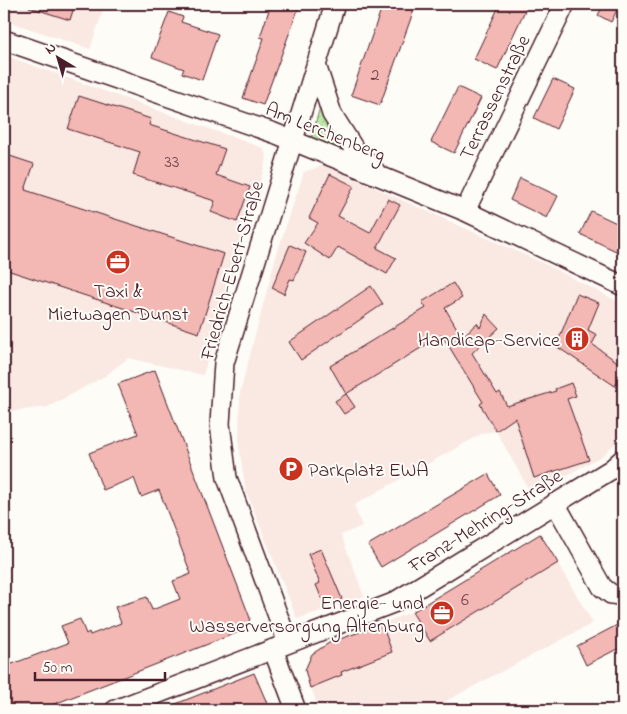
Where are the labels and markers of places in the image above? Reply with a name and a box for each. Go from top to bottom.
office icon: Taxi & Mietwagen Dunst [105,249,131,275]
place label: Taxi & Mietwagen Dunst [48,278,189,331]
building icon: Handicap-Service [564,326,590,352]
place label: Handicap-Service [418,327,560,356]
parking icon: Parkplatz EWA [278,456,304,482]
place label: Parkplatz EWA [308,457,429,486]
place label: Energie- und Wasserversorgung Altenburg [189,590,424,643]
office icon: Energie- und Wasserversorgung Altenburg [429,600,455,626]

